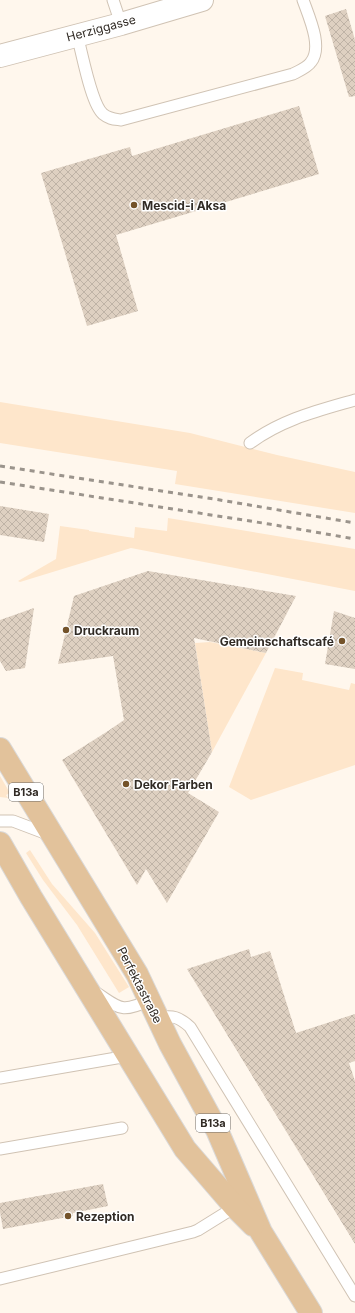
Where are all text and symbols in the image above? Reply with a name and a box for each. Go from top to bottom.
street label: Herziggasse [65,12,137,44]
place label: Mescid-i Aksa [142,198,226,213]
marker: Mescid-i Aksa [129,200,139,210]
place label: Druckraum [74,623,139,638]
marker: Druckraum [61,625,71,635]
place label: Gemeinschaftscafé [220,634,334,649]
marker: Gemeinschaftscafé [337,636,347,646]
place label: Dekor Farben [134,777,213,792]
marker: Dekor Farben [121,779,131,789]
road number: B13a [9,783,43,801]
street label: Perfektastraße [114,944,166,1026]
road number: B13a [196,1114,230,1132]
place label: Rezeption [76,1209,134,1224]
marker: Rezeption [63,1211,73,1221]

